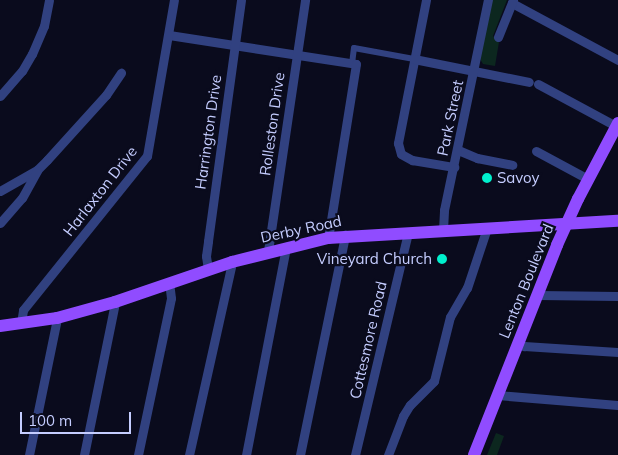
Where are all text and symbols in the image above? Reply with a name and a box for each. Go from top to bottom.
street label: Rolleston Drive [256,71,288,177]
street label: Harrington Drive [191,74,225,190]
street label: Park Street [433,78,467,158]
street label: Harlaxton Drive [59,142,141,240]
place label: Savoy [497,169,540,187]
marker: Savoy [481,172,493,184]
street label: Derby Road [259,212,343,246]
street label: Lenton Boulevard [495,221,557,341]
place label: Vineyard Church [317,250,432,268]
marker: Vineyard Church [436,253,448,265]
street label: Cottesmore Road [346,280,390,400]
scale bar [22,402,134,434]
text: 100 m [28,411,72,430]

